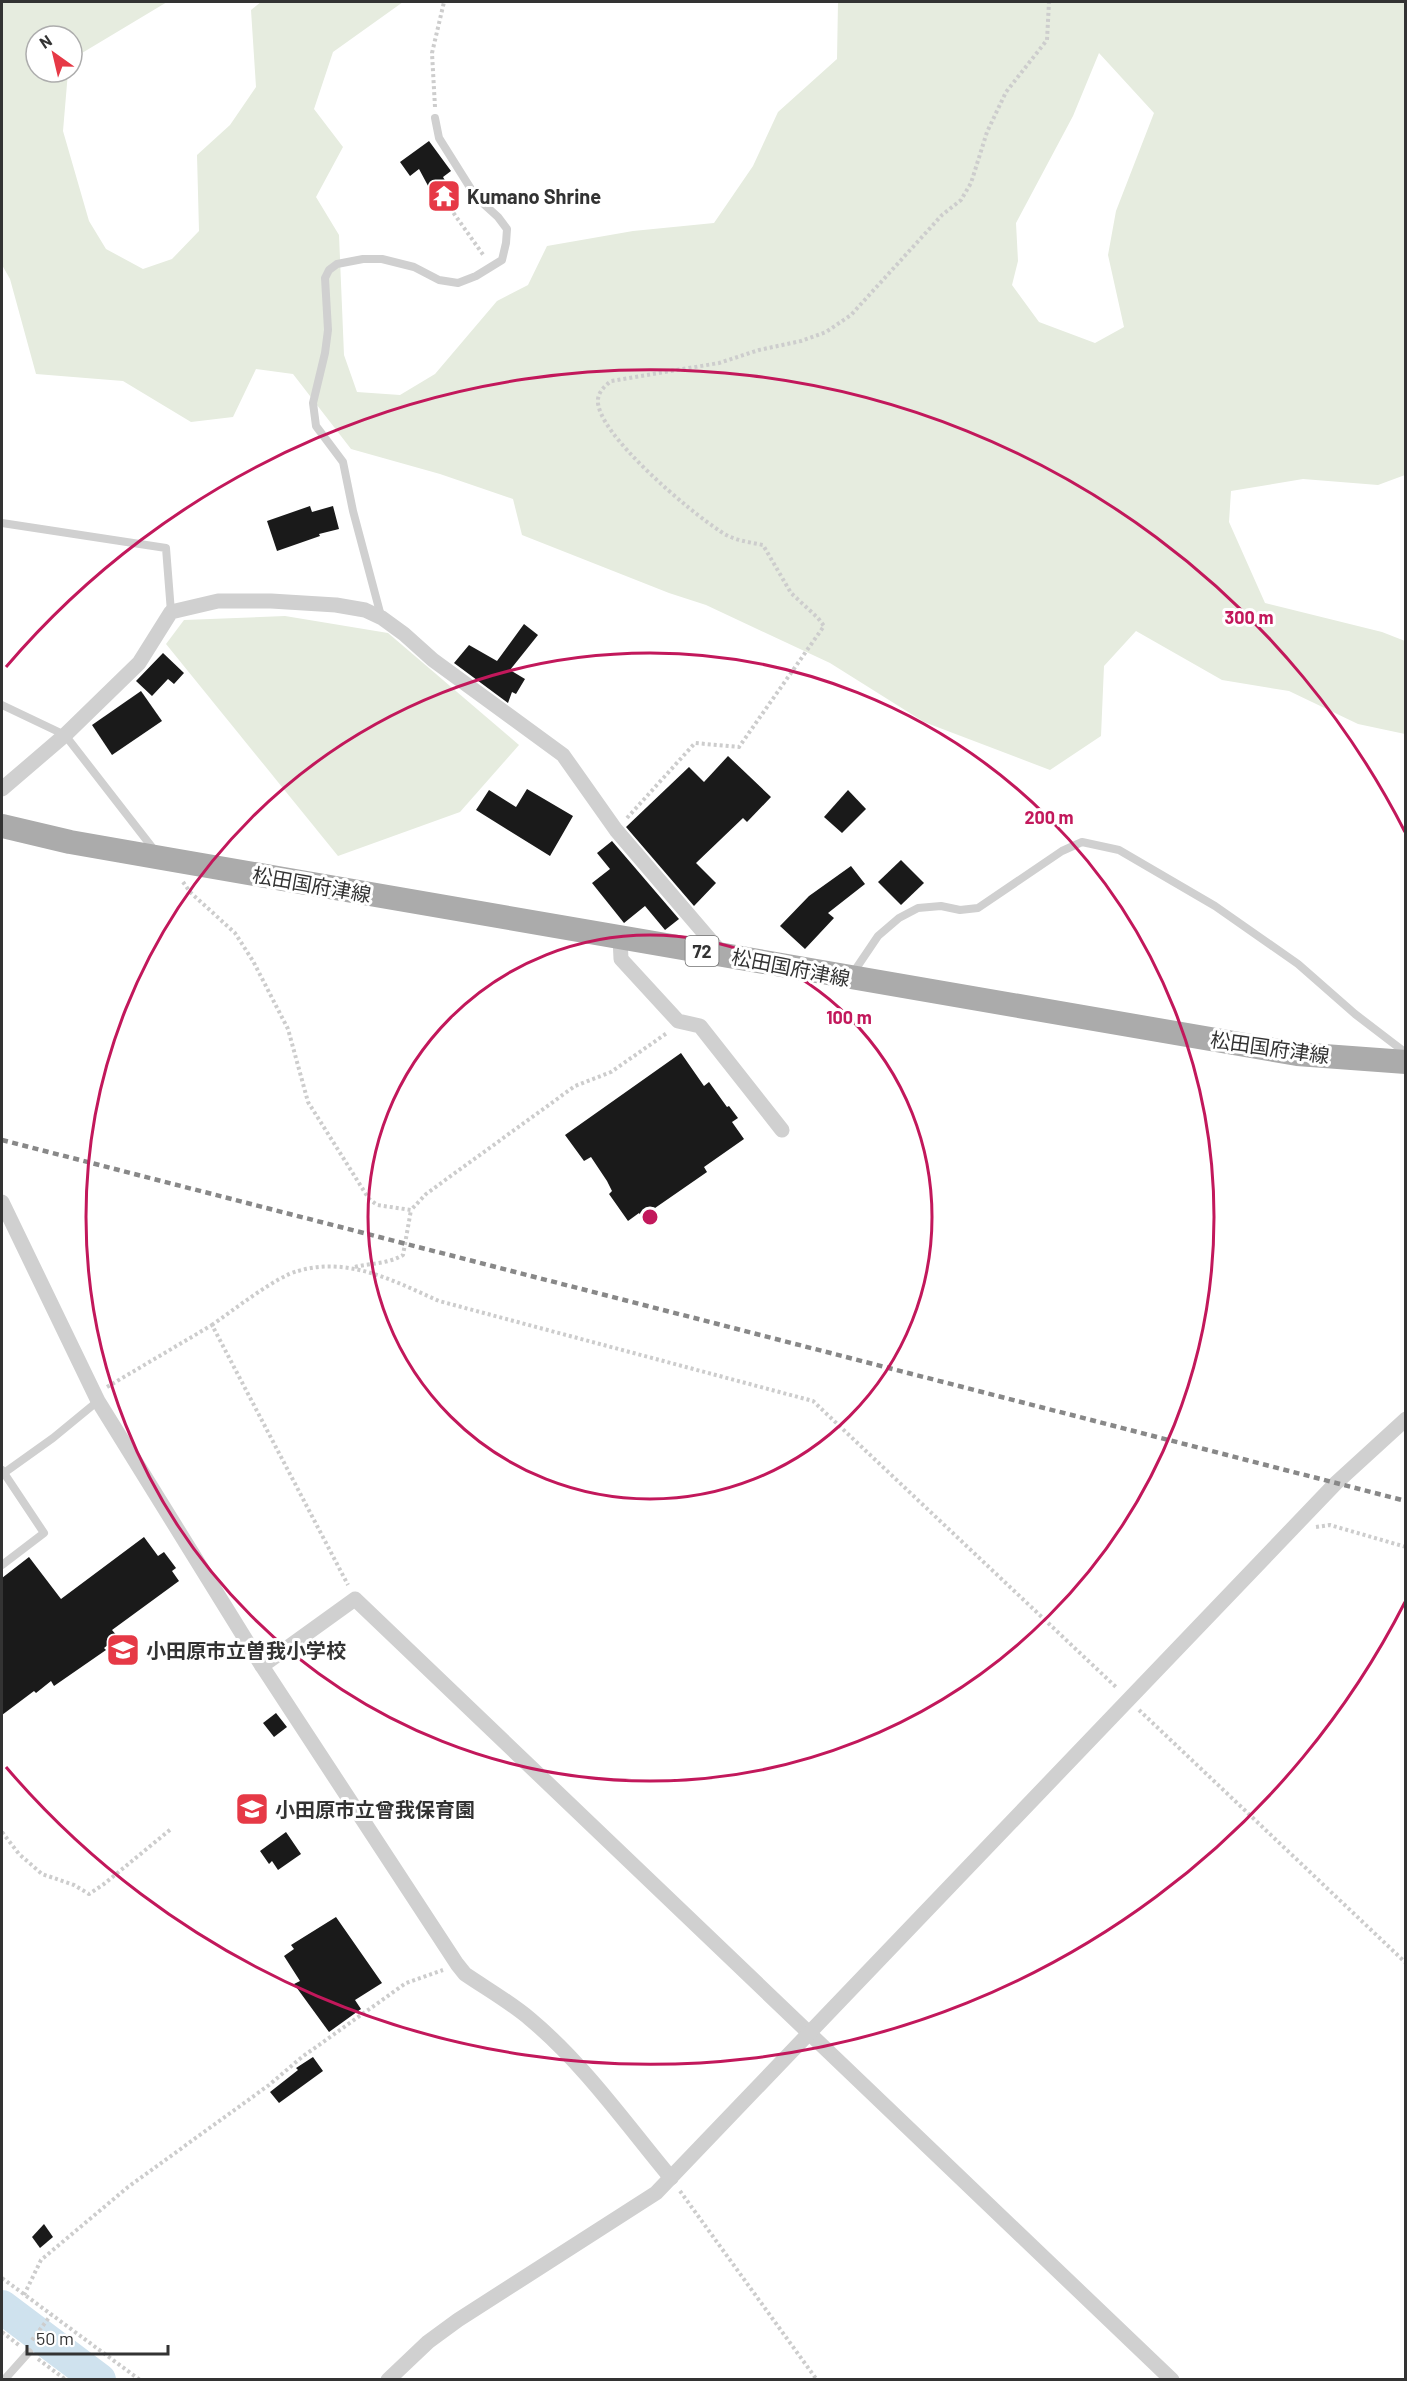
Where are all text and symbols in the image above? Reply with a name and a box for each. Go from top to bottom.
north arrow [24,24,84,84]
text: N [36,30,55,52]
temple icon: Kumano Shrine [426,178,462,214]
place label: Kumano Shrine [467,184,601,208]
text: 300 m [1225,606,1273,628]
text: 200 m [1024,806,1074,828]
street label: 松田国府津線 [251,862,373,906]
road number: 72 [686,936,718,966]
street label: 松田国府津線 [730,944,852,990]
text: 100 m [826,1006,872,1028]
street label: 松田国府津線 [1209,1027,1331,1067]
centre of rings [640,1207,660,1227]
school or university icon: 小田原市立曽我小学校 [105,1632,141,1668]
place label: 小田原市立曽我小学校 [146,1638,346,1662]
school or university icon: 小田原市立曾我保育園 [234,1791,270,1827]
place label: 小田原市立曾我保育園 [275,1797,475,1821]
scale bar [27,2318,168,2356]
text: 50 m [36,2327,74,2349]

